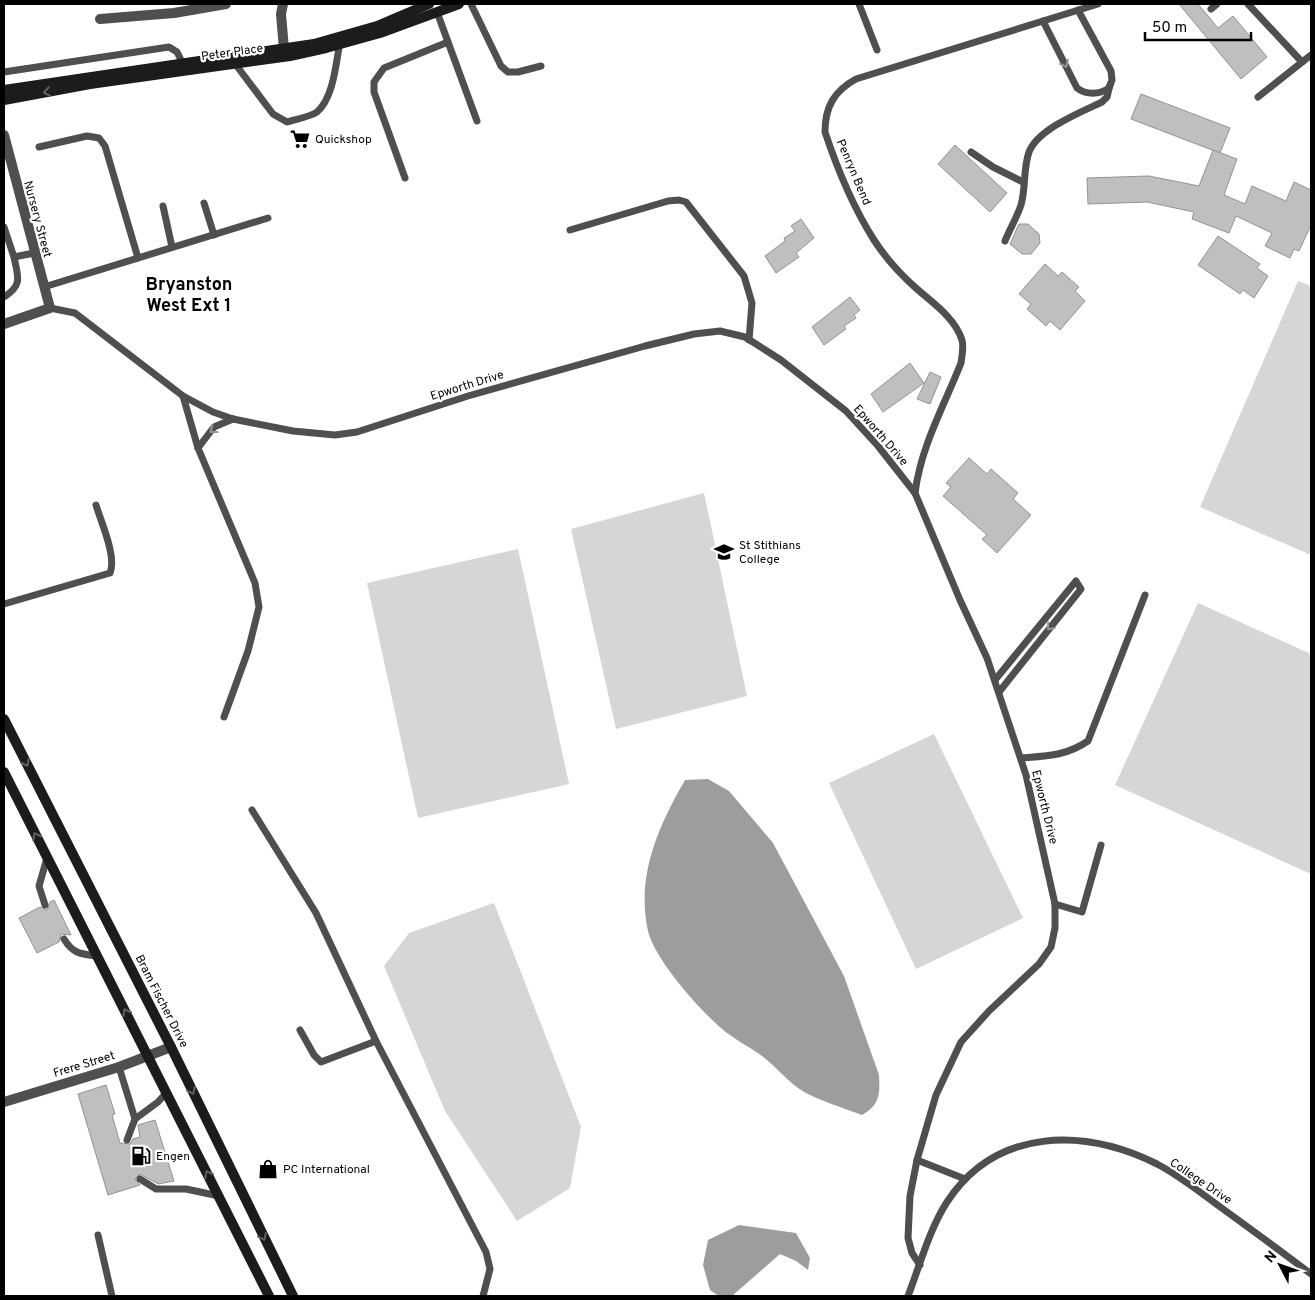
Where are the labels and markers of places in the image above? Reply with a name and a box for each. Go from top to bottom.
supermarket icon: Quickshop [289,128,311,150]
place label: Quickshop [315,132,372,148]
place label: St Stithians College [739,538,801,568]
school or university icon: St Stithians College [713,541,735,563]
fuel station icon: Engen [130,1145,152,1167]
place label: Engen [156,1149,190,1165]
shop icon: PC International [257,1158,279,1180]
place label: PC International [283,1162,370,1178]

